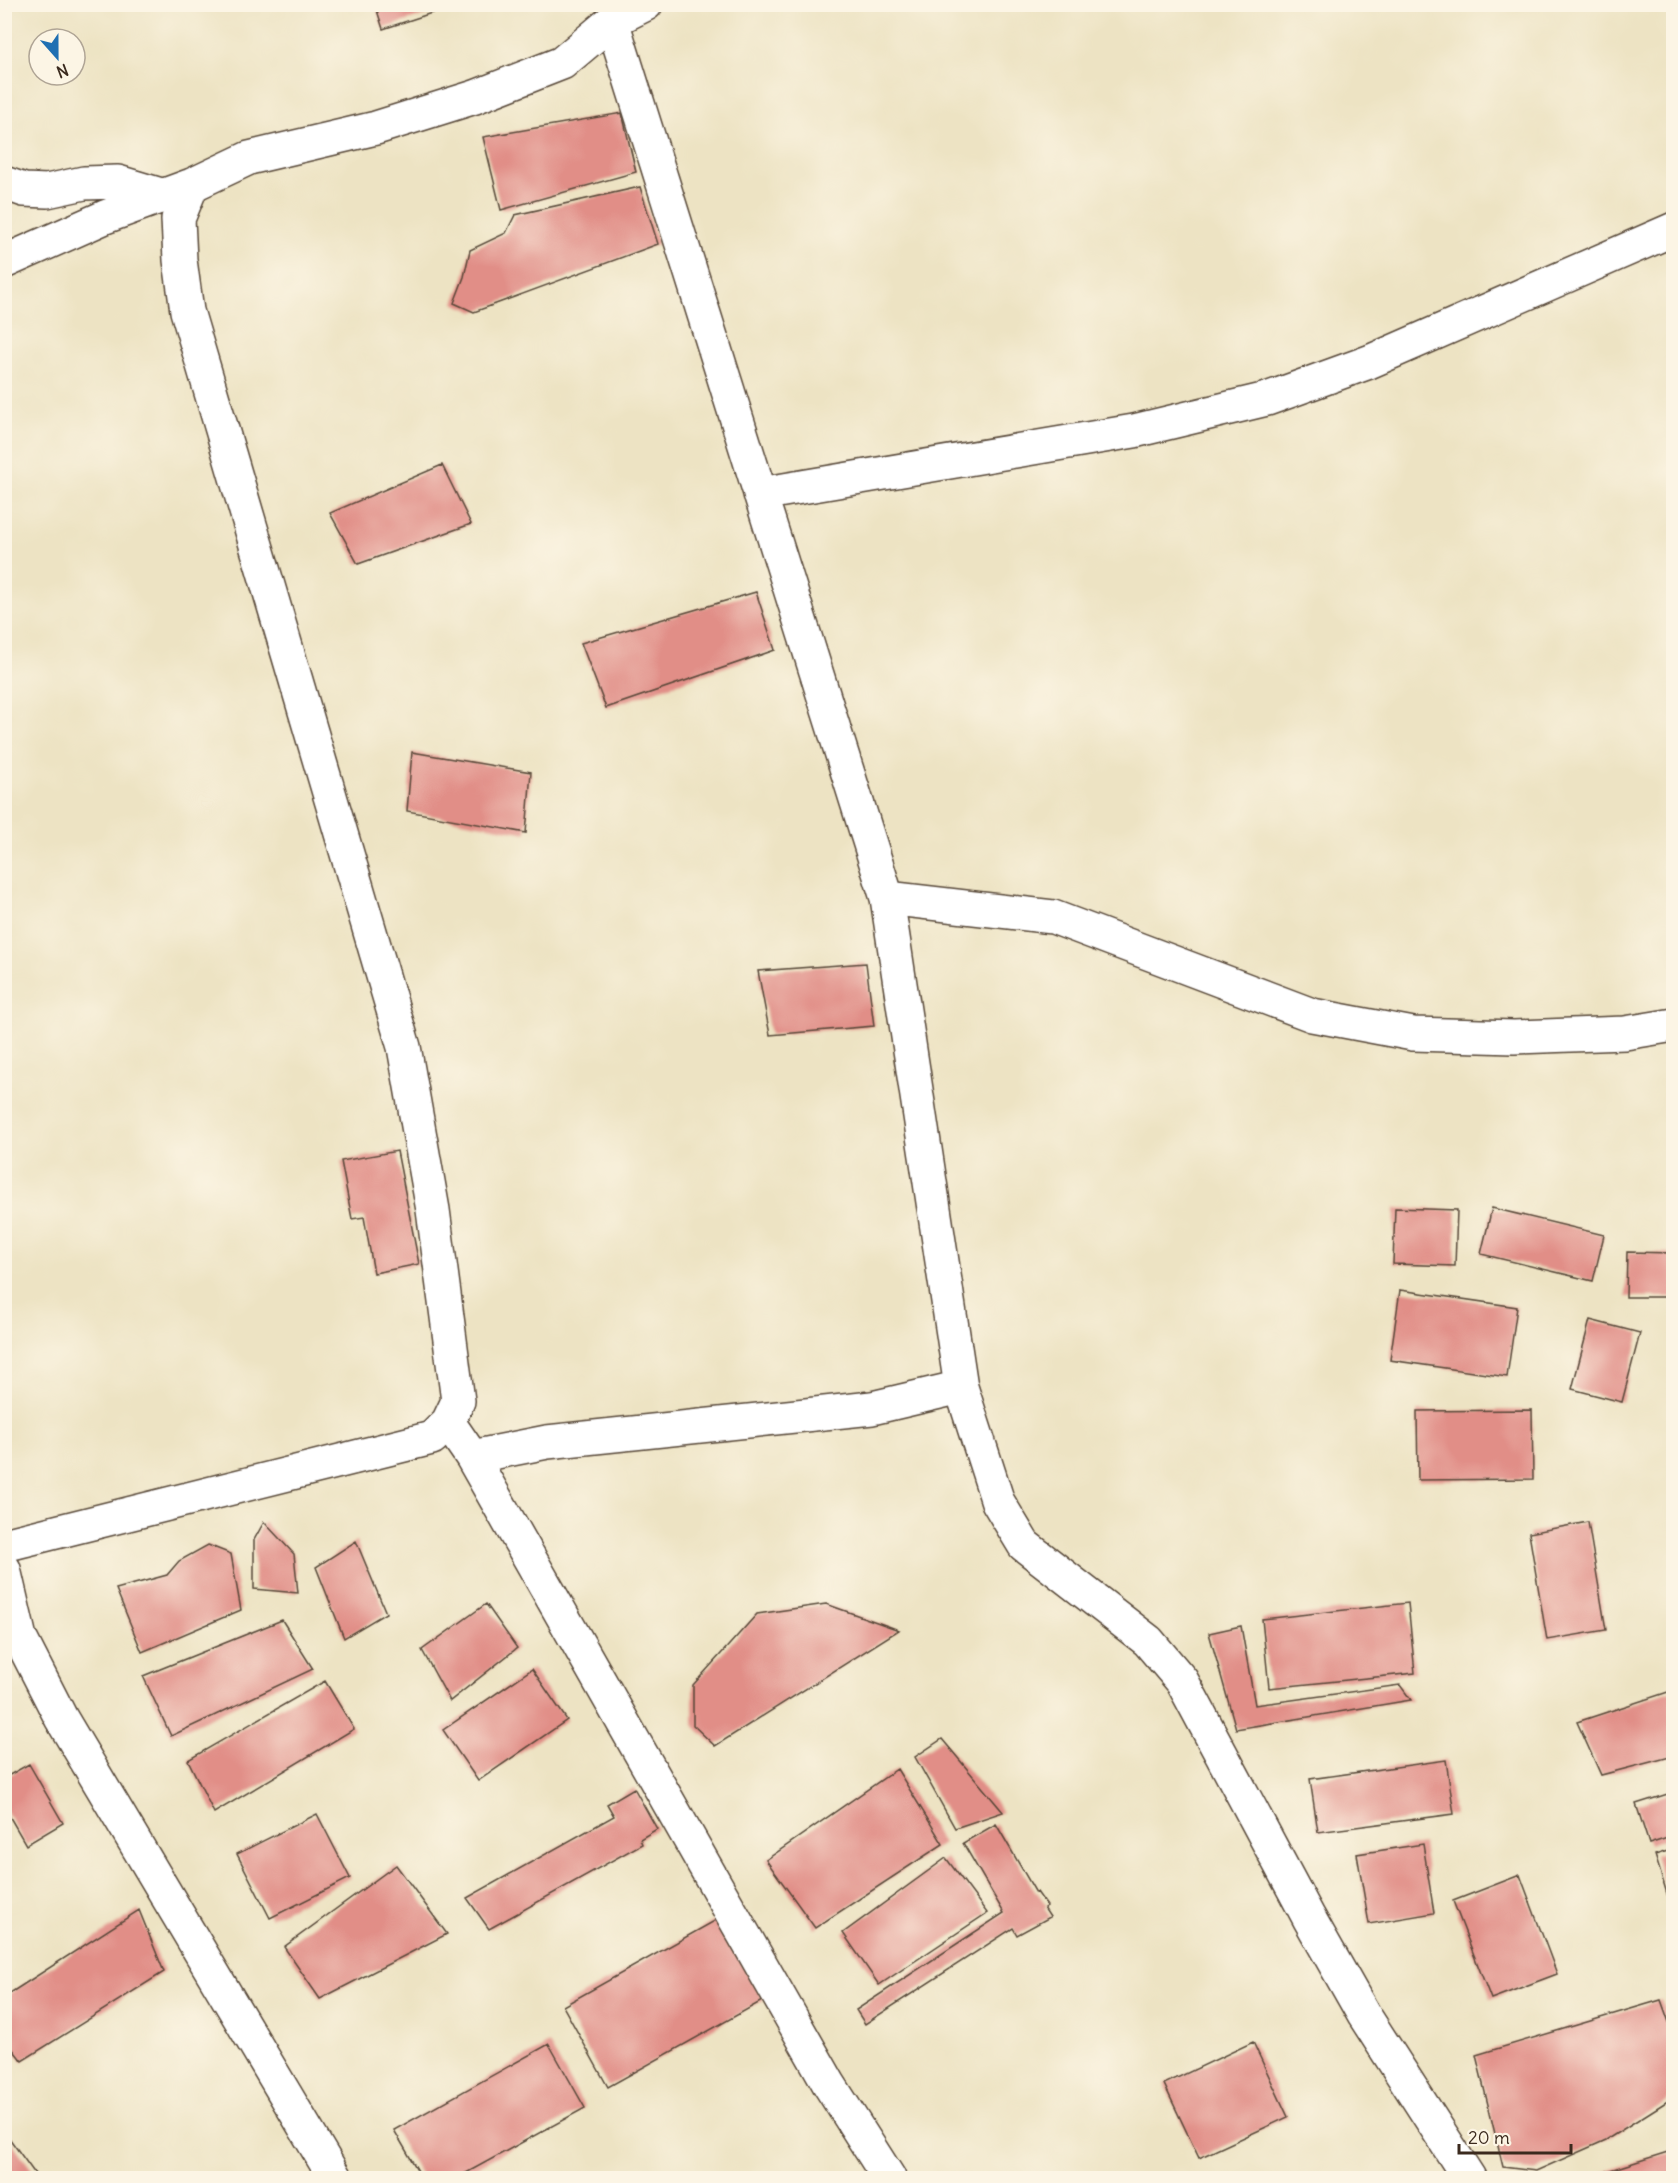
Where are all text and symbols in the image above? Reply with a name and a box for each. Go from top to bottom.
north arrow [27,27,87,87]
text: N [54,60,71,82]
scale bar [1459,2117,1572,2155]
text: 20 m [1468,2126,1510,2149]

